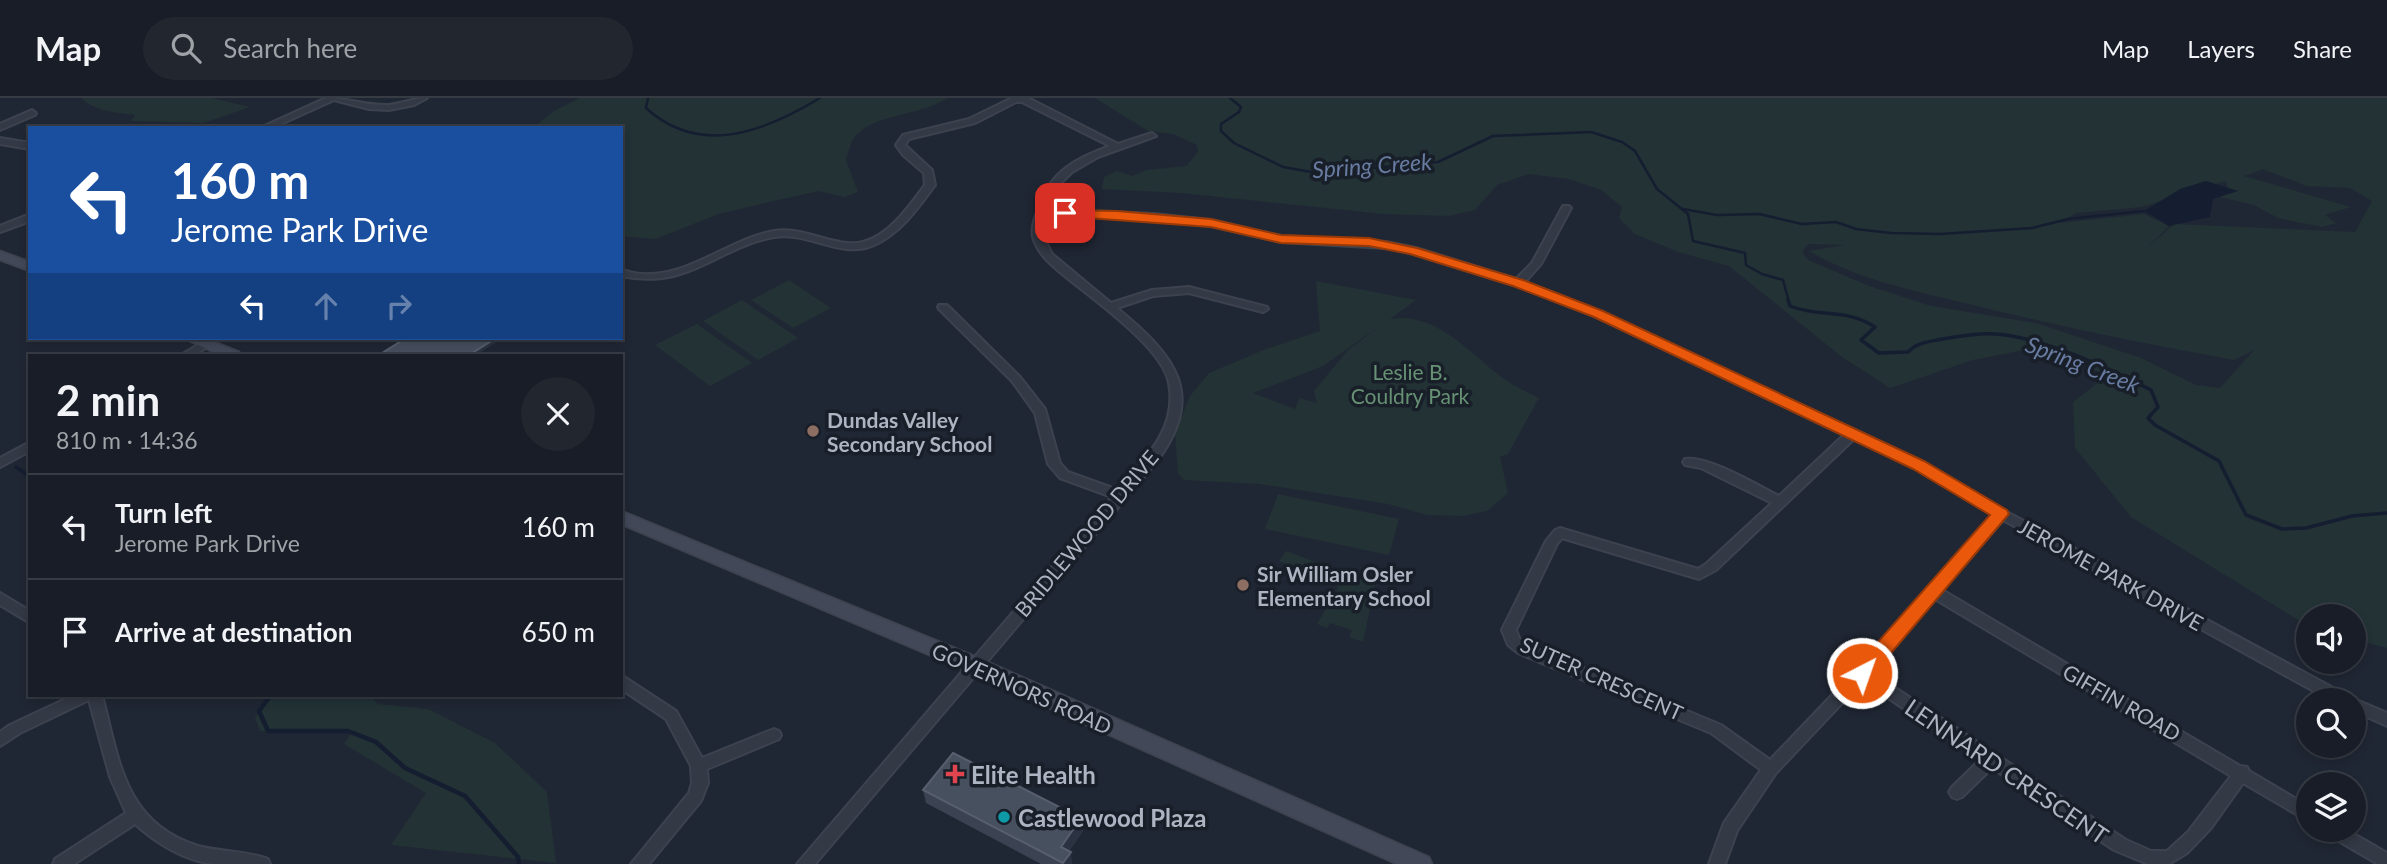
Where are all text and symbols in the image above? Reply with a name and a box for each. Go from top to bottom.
search box [143,17,633,80]
text: Map [35,28,101,68]
icon: search [167,29,205,67]
text: Search here [223,32,357,64]
text: Map [2102,34,2149,63]
text: Layers [2187,34,2255,63]
text: Share [2293,34,2352,63]
water label: Spring Creek [1311,147,1434,183]
text: 160 m [171,151,309,209]
icon: left [56,154,147,245]
pin [1035,183,1095,243]
icon: arrive [1046,194,1084,232]
text: Jerome Park Drive [171,210,428,249]
icon: left [234,287,272,325]
icon: ahead [307,287,345,325]
icon: right [380,287,418,325]
water label: Spring Creek [2022,329,2145,399]
park label: Leslie B. Couldry Park [1351,359,1470,408]
text: 2 min [56,375,160,425]
button: close [521,377,595,451]
place label: Dundas Valley Secondary School [827,407,992,456]
marker: Dundas Valley Secondary School [805,423,821,439]
text: 810 m · 14:36 [56,426,198,454]
street label: BRIDLEWOOD DRIVE [1009,445,1163,621]
text: Turn left [115,497,212,529]
icon: left [56,508,94,546]
text: 160 m [522,511,595,543]
street label: JEROME PARK DRIVE [2014,513,2208,635]
text: Jerome Park Drive [115,529,300,557]
place label: Sir William Osler Elementary School [1257,561,1431,610]
marker: Sir William Osler Elementary School [1235,577,1251,593]
map controls [2296,604,2366,842]
button: sound [2296,604,2366,674]
icon: arrive [56,613,94,651]
text: Arrive at destination [115,616,352,648]
text: 650 m [522,616,595,648]
street label: SUTER CRESCENT [1517,631,1688,725]
position arrow [1825,636,1899,710]
street label: GOVERNORS ROAD [928,637,1116,739]
street label: GIFFIN ROAD [2059,658,2185,746]
button: search [2296,688,2366,758]
street label: LENNARD CRESCENT [1900,692,2114,850]
place label: Elite Health [971,760,1096,789]
marker: Elite Health [945,764,965,784]
button: layers [2296,772,2366,842]
place label: Castlewood Plaza [1018,803,1206,832]
marker: Castlewood Plaza [996,809,1012,825]

